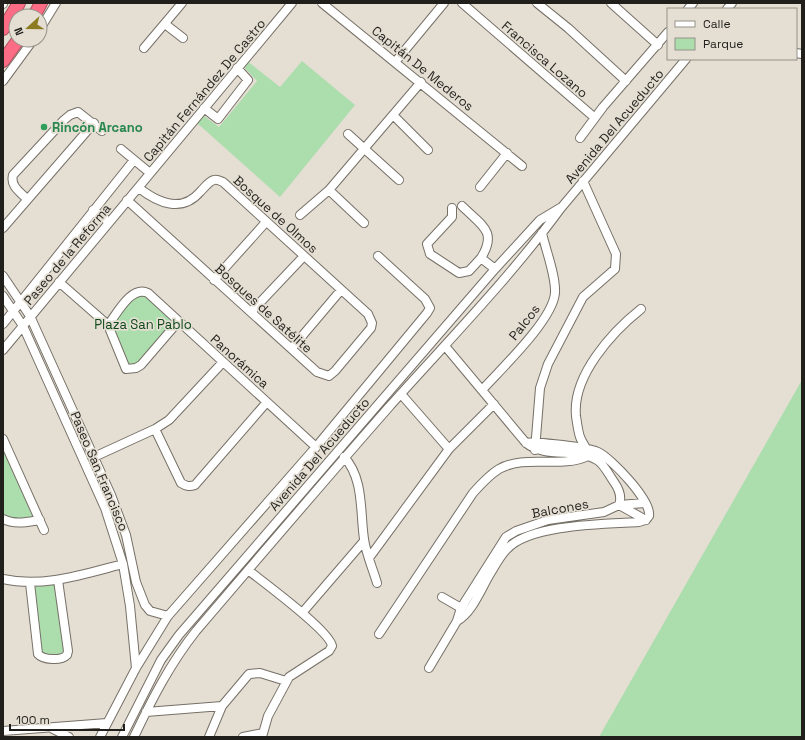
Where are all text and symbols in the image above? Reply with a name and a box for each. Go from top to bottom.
north arrow [8,8,48,48]
legend [667,8,797,60]
street label: Capitán Fernández De Castro [139,15,269,165]
text: Calle [703,16,731,32]
street label: Francisca Lozano [498,17,591,101]
street label: Capitán De Mederos [368,22,477,115]
text: N [11,26,27,38]
text: Parque [703,36,743,52]
street label: Avenida Del Acueducto [561,65,667,187]
place label: Rincón Arcano [52,119,143,136]
marker: Rincón Arcano [39,122,49,132]
street label: Bosque de Olmos [230,172,322,257]
street label: Paseo de la Reforma [20,200,115,308]
street label: Bosques de Satélite [211,260,316,357]
street label: Palcos [505,301,544,344]
park label: Plaza San Pablo [94,316,192,333]
street label: Panorámica [207,331,273,392]
street label: Avenida Del Acueducto [266,394,373,514]
street label: Paseo San Francisco [67,409,132,534]
street label: Balcones [530,495,590,522]
scale bar [10,706,124,732]
text: 100 m [16,712,50,728]

